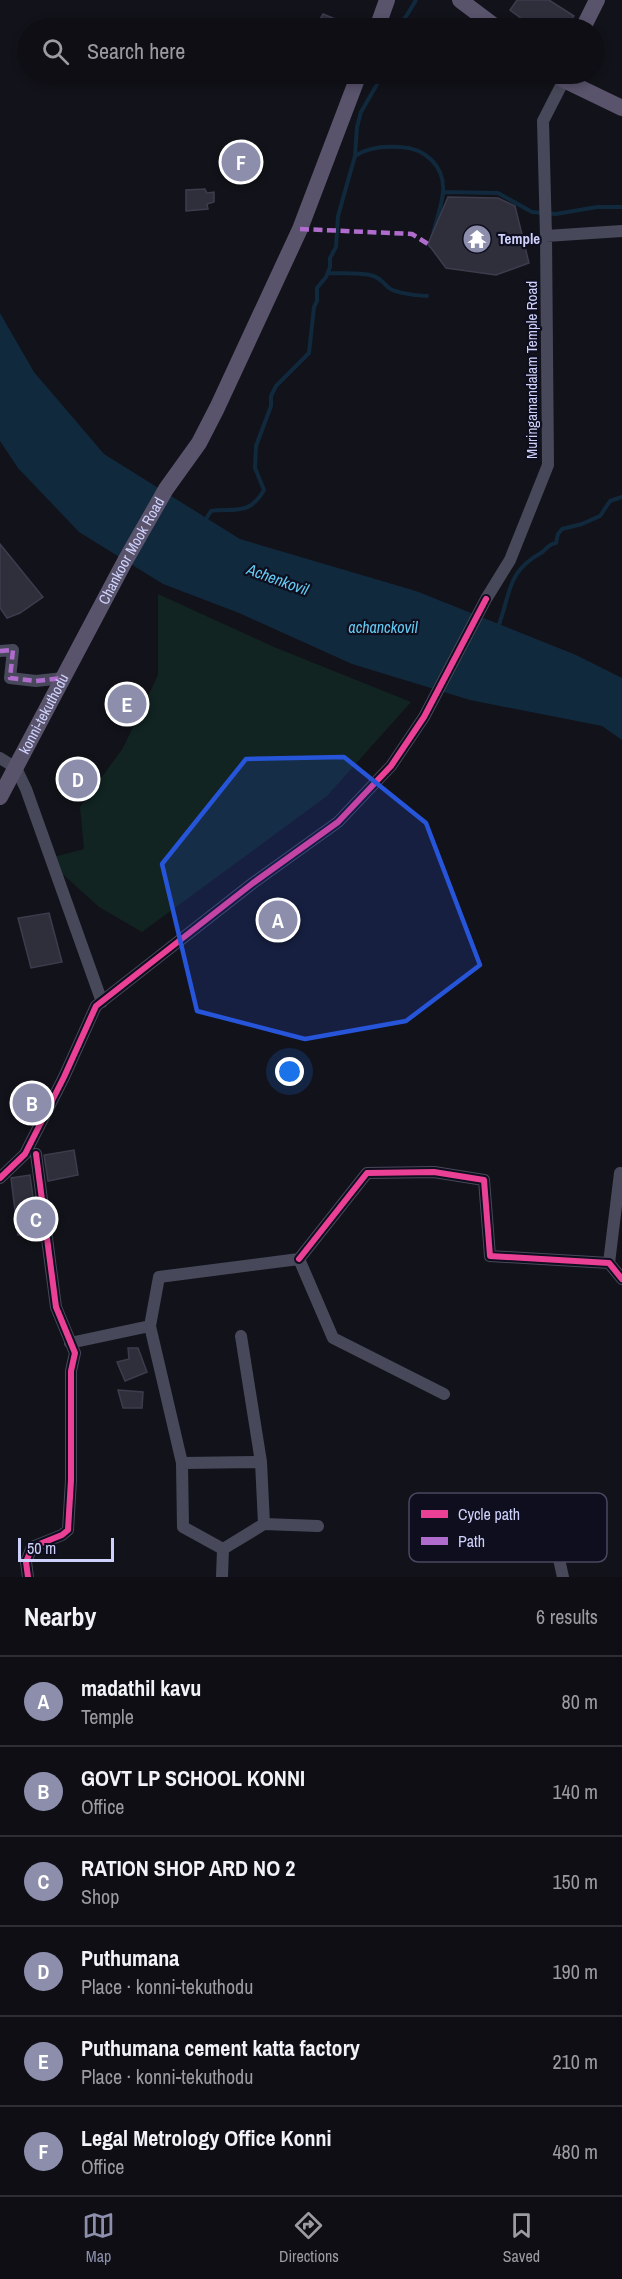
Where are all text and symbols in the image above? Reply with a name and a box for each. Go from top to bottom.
search box [18,18,604,84]
icon: search [39,35,72,68]
text: Search here [87,36,185,66]
pin: F [222,140,260,184]
temple icon: Temple [461,223,493,255]
place label: Temple [498,228,540,249]
street label: Muringamandalam Temple Road [521,281,542,459]
street label: Chankoor Mook Road [93,493,169,608]
water label: Achenkovil [243,557,313,601]
water label: achanckovil [348,616,419,638]
street label: konni-tekuthodu [14,670,73,758]
pin: E [108,682,146,726]
pin: D [58,756,98,802]
pin: A [258,898,298,942]
your location [275,1057,304,1086]
pin: B [12,1080,51,1126]
pin: C [16,1196,56,1242]
legend [409,1493,607,1562]
text: Cycle path [458,1503,520,1525]
text: Path [458,1530,485,1552]
scale bar [18,1535,114,1562]
text: 50 m [27,1537,56,1559]
text: Nearby [24,1599,96,1634]
text: 6 results [536,1603,598,1630]
text: madathil kavu [81,1673,201,1703]
text: A [38,1688,49,1715]
text: 80 m [562,1688,598,1715]
text: Temple [81,1703,134,1730]
text: GOVT LP SCHOOL KONNI [81,1763,305,1793]
text: B [38,1778,49,1805]
text: 140 m [552,1778,598,1805]
text: Office [81,1793,124,1820]
text: RATION SHOP ARD NO 2 [81,1853,295,1883]
text: C [38,1868,49,1895]
text: 150 m [552,1868,598,1895]
text: Shop [81,1883,119,1910]
text: Puthumana [81,1943,179,1973]
text: D [38,1958,49,1985]
text: 190 m [552,1958,598,1985]
text: Place · konni-tekuthodu [81,1973,253,2000]
text: Puthumana cement katta factory [81,2033,360,2063]
text: E [38,2048,49,2075]
text: 210 m [552,2048,598,2075]
text: Place · konni-tekuthodu [81,2063,253,2090]
text: Legal Metrology Office Konni [81,2123,332,2153]
text: F [38,2138,49,2165]
text: 480 m [552,2138,598,2165]
text: Office [81,2153,124,2180]
tab: Map [82,2209,115,2267]
tab: Directions [279,2209,339,2267]
tab: Saved [503,2209,540,2267]

